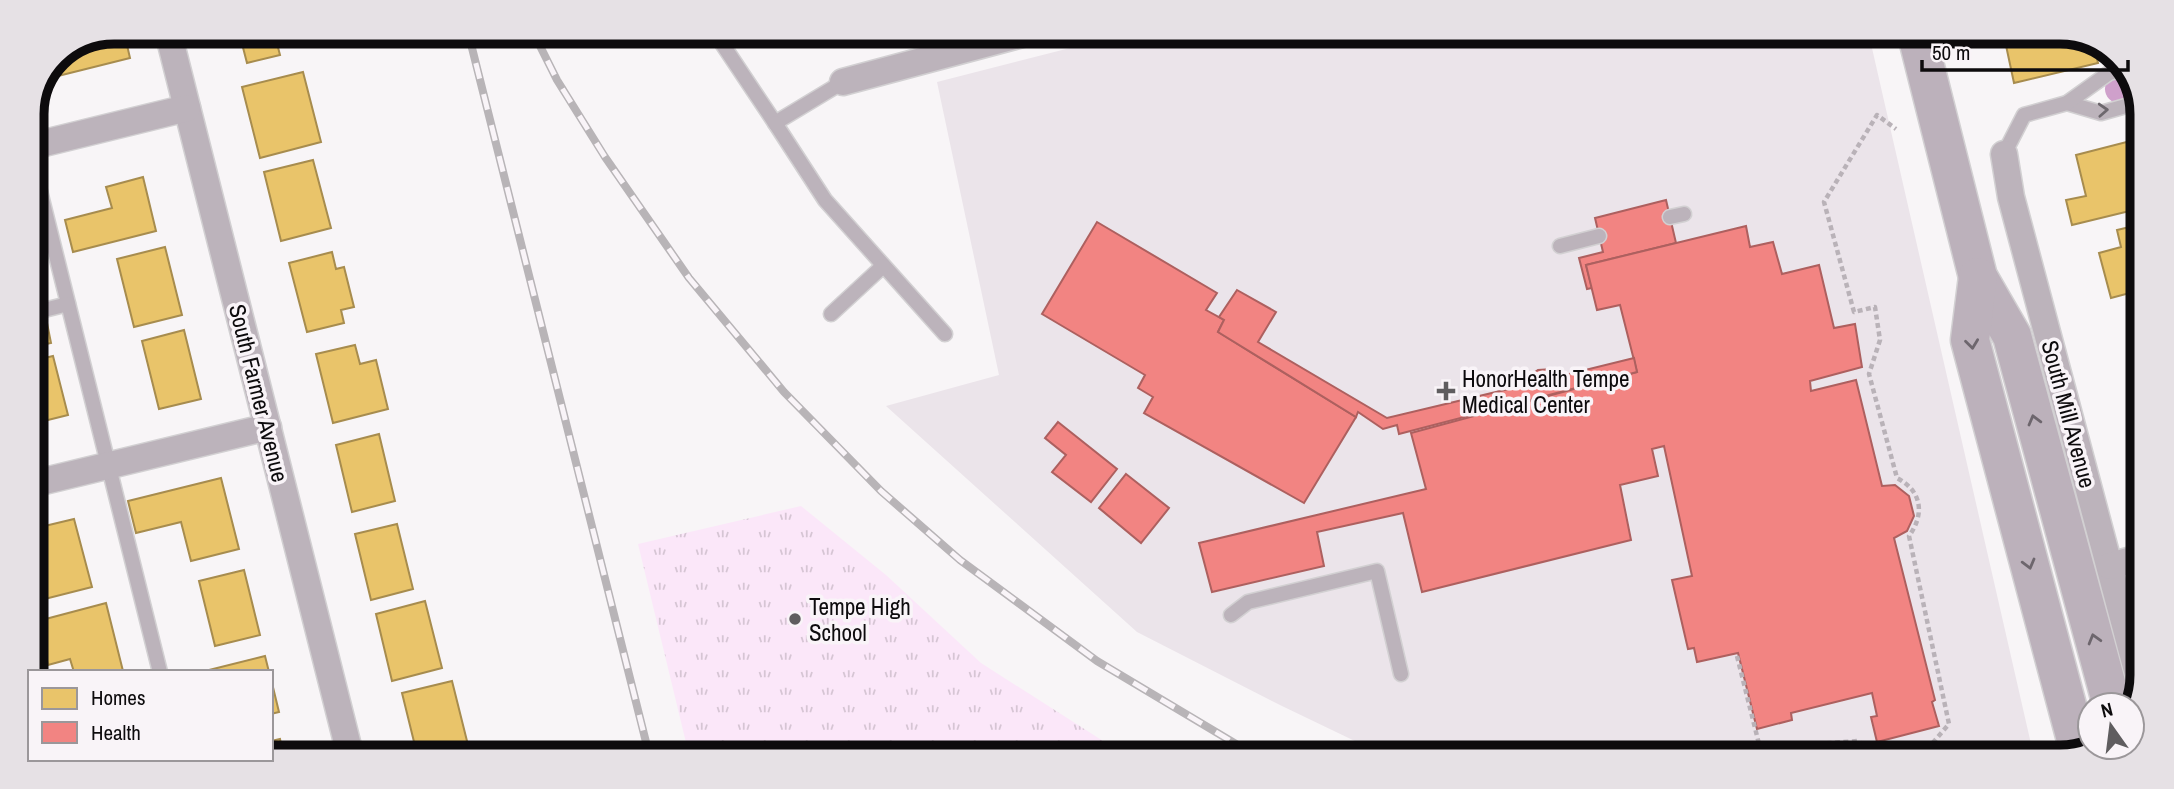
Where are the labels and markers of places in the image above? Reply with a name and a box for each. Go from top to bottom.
place label: HonorHealth Tempe Medical Center [1462,363,1629,420]
marker: HonorHealth Tempe Medical Center [1436,381,1456,401]
place label: Tempe High School [809,591,911,648]
marker: Tempe High School [787,611,803,627]

